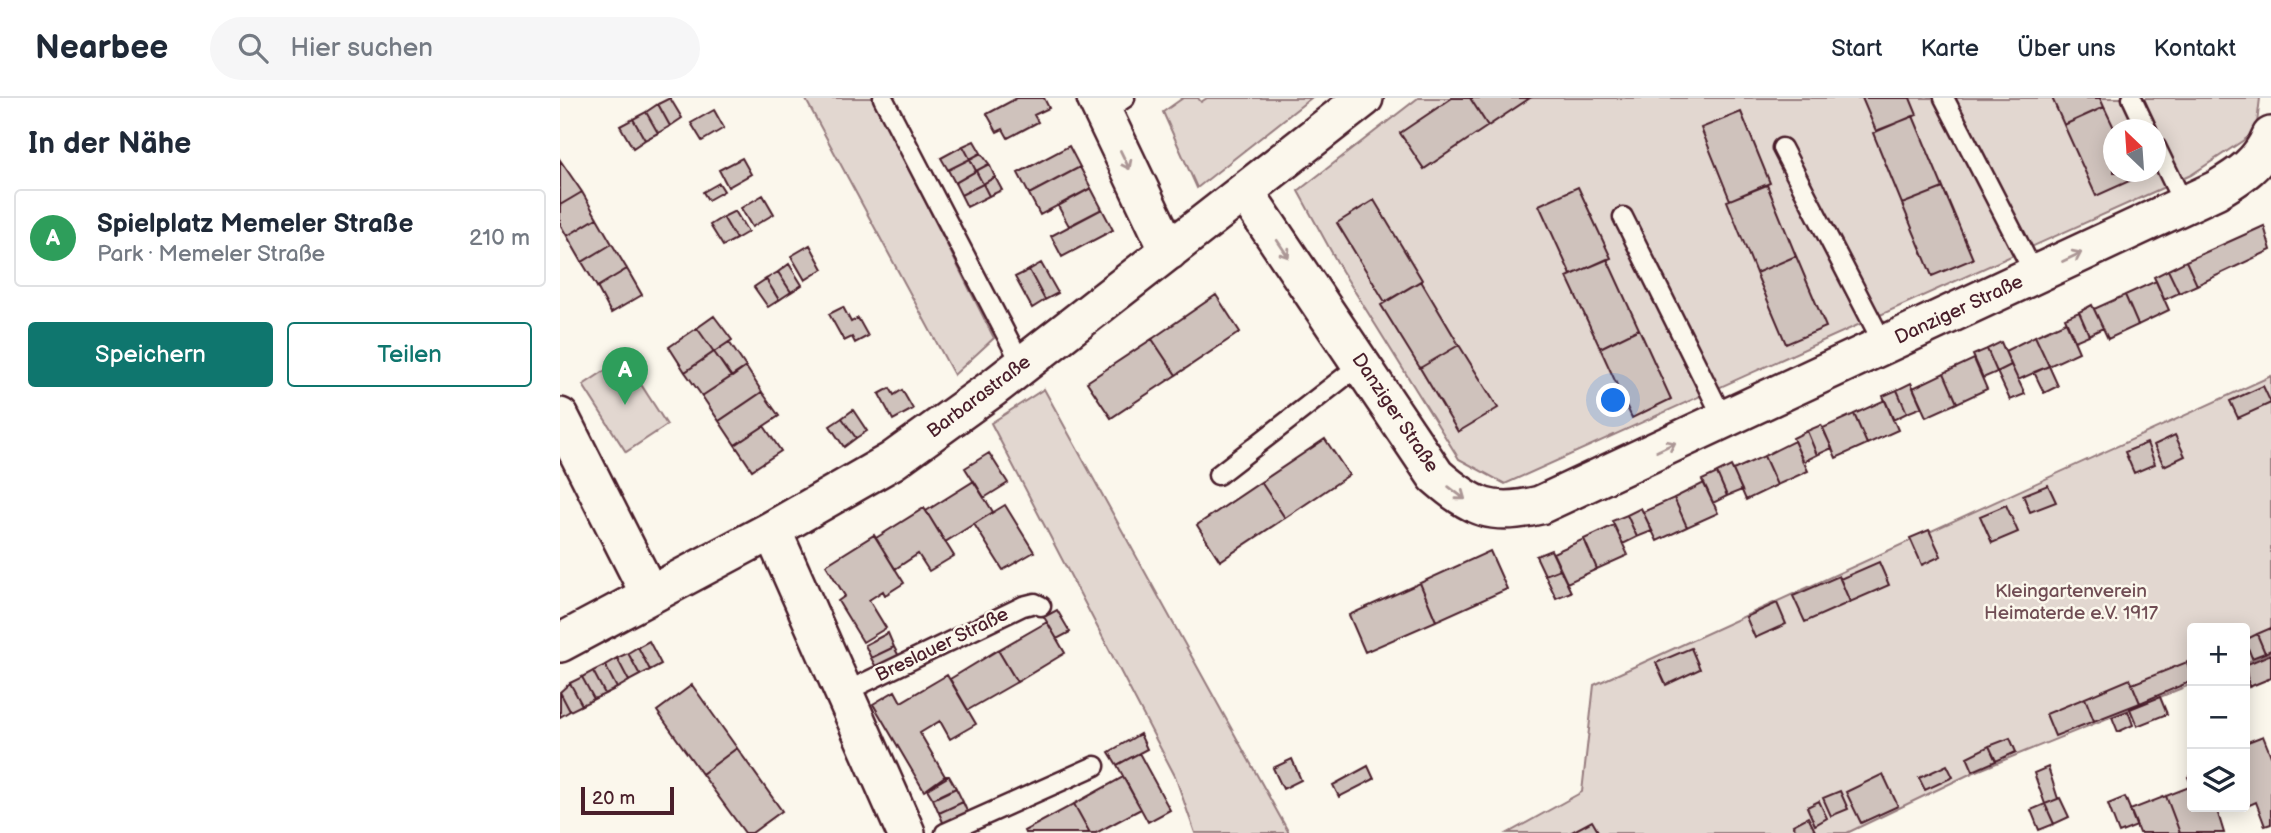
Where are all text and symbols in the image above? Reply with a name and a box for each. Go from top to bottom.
search box [210,17,700,80]
text: Nearbee [35,28,168,68]
icon: search [234,29,272,67]
text: Hier suchen [290,33,433,64]
text: Start [1831,34,1882,63]
text: Karte [1920,34,1979,63]
text: Über uns [2017,34,2116,63]
text: Kontakt [2154,34,2236,63]
north arrow [2103,119,2166,182]
text: In der Nähe [28,126,191,162]
one-way arrow [1119,149,1132,170]
text: Spielplatz Memeler Straße [97,209,413,240]
text: A [46,224,60,252]
text: 210 m [469,224,530,252]
one-way arrow [1276,238,1290,258]
text: Park · Memeler Straße [97,240,325,268]
one-way arrow [2061,250,2082,264]
street label: Danziger Straße [1891,270,2027,350]
button: Speichern [28,322,273,387]
button: Teilen [287,322,532,387]
pin: A [602,347,648,405]
street label: Danziger Straße [1347,349,1443,477]
street label: Barbarastraße [923,351,1035,443]
your location [1596,383,1630,417]
one-way arrow [1655,440,1676,453]
one-way arrow [1447,485,1466,500]
park label: Kleingartenverein Heimaterde e.V. 1917 [1984,580,2159,625]
street label: Breslauer Straße [872,603,1012,687]
map controls [2187,623,2250,812]
button: + [2187,623,2250,686]
button: − [2187,686,2250,749]
button: layers [2187,749,2250,812]
scale bar [581,784,674,816]
text: 20 m [592,787,635,810]

